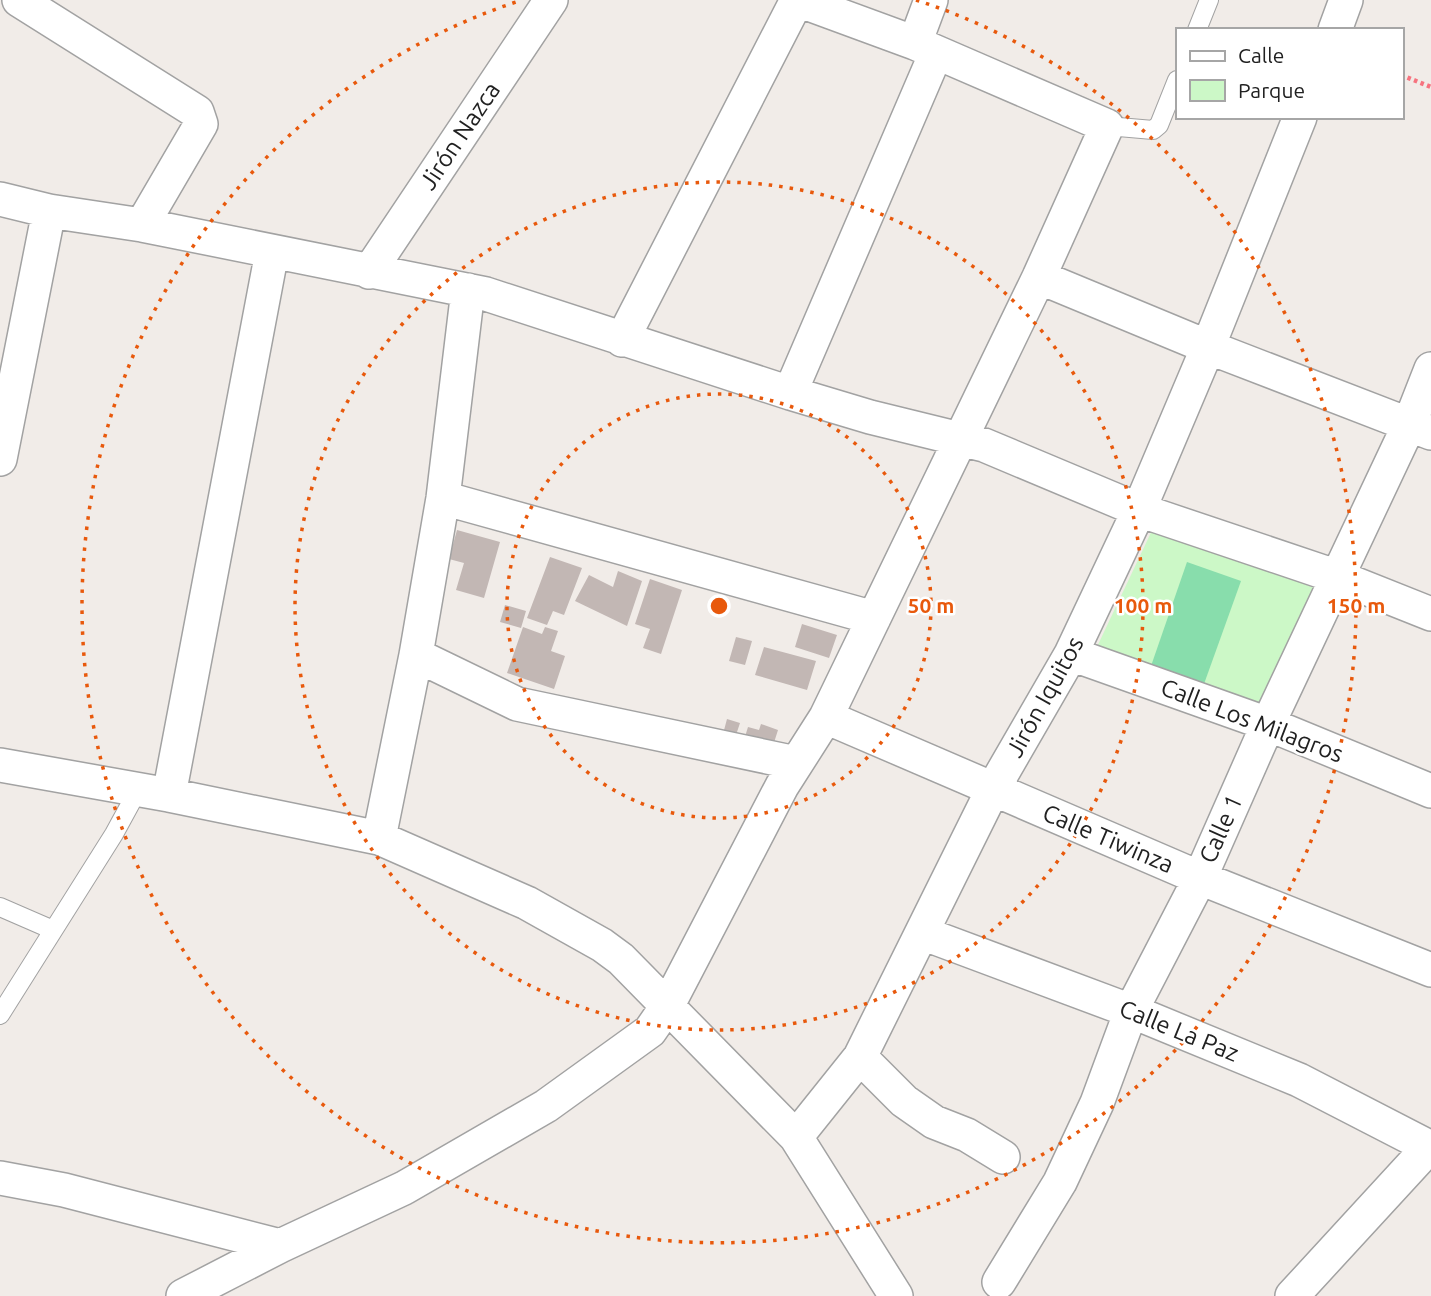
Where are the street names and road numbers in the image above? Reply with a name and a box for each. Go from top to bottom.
street label: Jirón Nazca [414,77,505,195]
street label: Jirón Iquitos [1000,632,1089,762]
street label: Calle Los Milagros [1157,673,1347,768]
street label: Calle 1 [1194,790,1248,867]
street label: Calle Tiwinza [1039,799,1178,878]
street label: Calle La Paz [1116,994,1243,1067]

